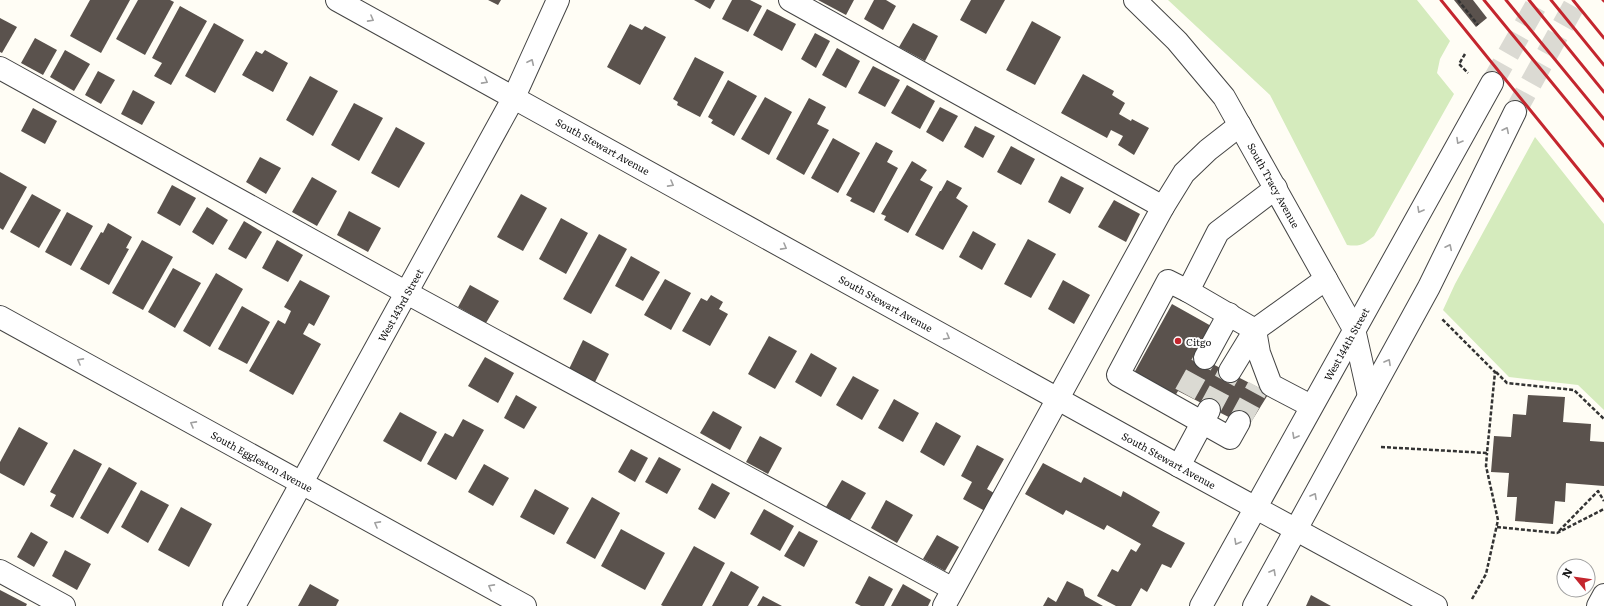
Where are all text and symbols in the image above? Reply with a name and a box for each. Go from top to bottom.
one-way arrow [367,14,374,21]
one-way arrow [526,58,534,65]
one-way arrow [481,76,488,84]
street label: South Stewart Avenue [553,114,653,178]
one-way arrow [1501,127,1509,134]
one-way arrow [1456,137,1464,145]
street label: South Tracy Avenue [1244,140,1304,230]
one-way arrow [667,179,674,186]
one-way arrow [1418,206,1425,214]
one-way arrow [780,242,787,249]
one-way arrow [1444,243,1452,251]
street label: West 143rd Street [374,266,426,344]
street label: South Stewart Avenue [836,271,936,335]
street label: West 144th Street [1320,305,1372,383]
one-way arrow [943,332,950,340]
place label: Citgo [1186,334,1211,349]
marker: Citgo [1173,336,1183,346]
one-way arrow [76,358,84,365]
one-way arrow [1384,358,1391,366]
one-way arrow [190,421,198,428]
street label: South Eggleston Avenue [208,427,316,495]
street label: South Stewart Avenue [1119,428,1219,492]
one-way arrow [1292,432,1299,440]
one-way arrow [1310,493,1317,500]
one-way arrow [374,522,381,529]
one-way arrow [1234,538,1241,545]
north arrow [1556,558,1596,598]
text: N [1557,565,1576,581]
one-way arrow [1268,569,1276,576]
one-way arrow [487,585,495,592]

